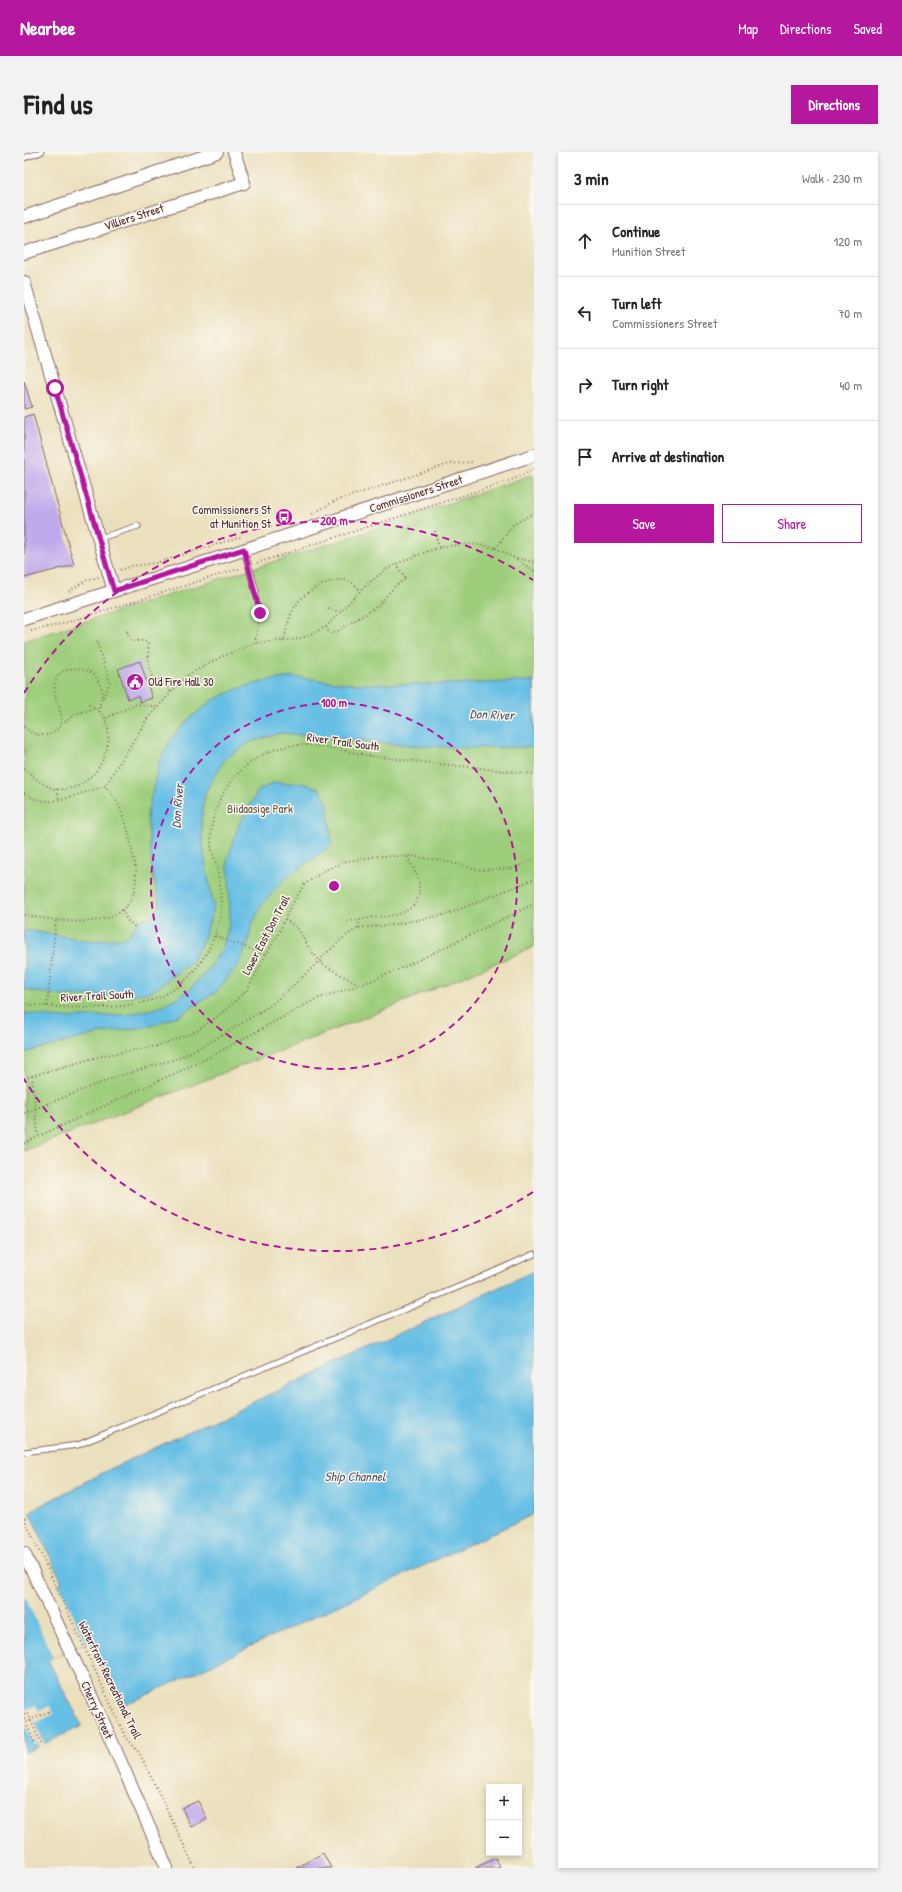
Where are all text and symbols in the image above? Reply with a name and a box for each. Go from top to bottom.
text: Nearbee [20,15,75,41]
text: Map [738,19,758,38]
text: Directions [780,19,831,38]
text: Saved [853,19,882,38]
text: Find us [24,85,93,123]
button: Directions [791,85,878,124]
text: 3 min [574,167,609,190]
text: Walk · 230 m [802,169,862,187]
street label: Villiers Street [102,199,167,234]
text: Continue [612,221,660,242]
icon: ahead [574,230,596,252]
text: 120 m [834,232,862,250]
text: Munition Street [612,242,685,260]
text: Turn left [612,293,662,314]
icon: left [574,302,596,324]
text: 70 m [838,304,862,322]
text: Commissioners Street [612,314,717,332]
icon: right [574,374,596,396]
text: Turn right [612,374,668,395]
text: 40 m [839,376,862,394]
route start [46,379,64,397]
icon: arrive [574,446,596,468]
text: Arrive at destination [612,446,724,467]
street label: Commissioners Street [367,470,466,517]
place label: Commissioners St at Munition St [192,501,272,532]
button: Save [574,504,714,543]
button: Share [722,504,862,543]
bus stop icon: Commissioners St at Munition St [274,507,294,527]
text: 200 m [320,512,348,529]
route end [251,604,269,622]
public building icon: Old Fire Hall 30 [125,672,145,692]
place label: Old Fire Hall 30 [148,673,214,690]
text: 100 m [321,694,347,711]
water label: Don River [469,704,517,724]
street label: River Trail South [306,728,380,755]
water label: Don River [166,781,188,829]
park label: Biidaasige Park [227,800,293,817]
centre of rings [327,879,341,893]
street label: Lower East Don Trail [237,891,294,978]
street label: River Trail South [60,985,134,1006]
water label: Ship Channel [325,1467,386,1486]
street label: Waterfront Recreational Trail [74,1618,147,1742]
street label: Cherry Street [77,1678,118,1742]
map controls [486,1784,522,1856]
button: + [486,1784,522,1820]
button: − [486,1820,522,1856]

